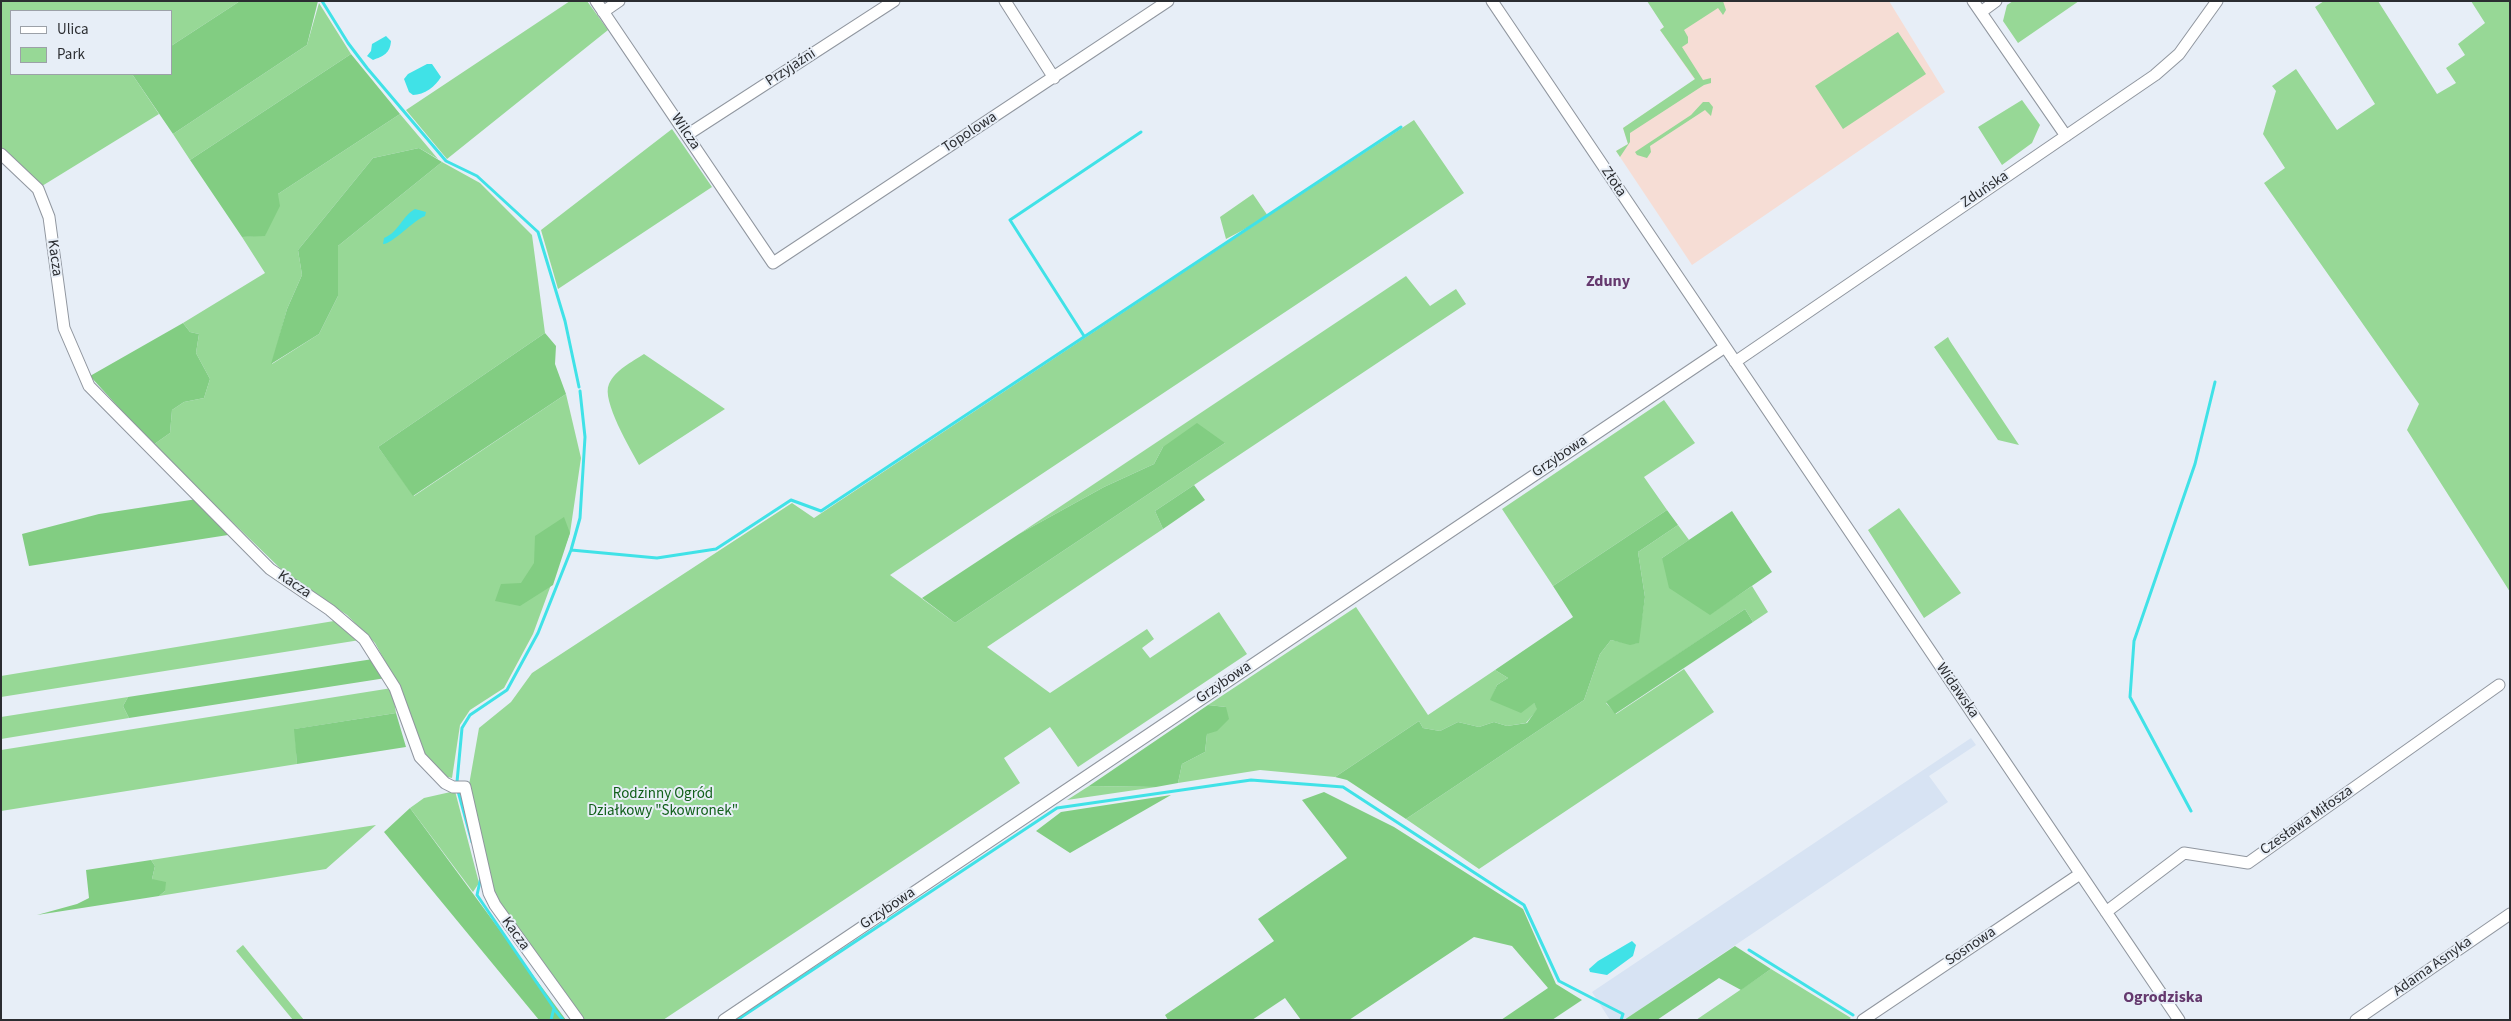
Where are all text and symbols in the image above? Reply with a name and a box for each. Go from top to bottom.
legend [10,10,172,75]
text: Ulica [57,19,88,40]
text: Park [57,44,85,65]
street label: Przyjaźni [762,45,820,91]
street label: Topolowa [939,109,1001,157]
street label: Wilcza [666,110,704,154]
street label: Złota [1596,163,1630,201]
street label: Zduńska [1958,168,2012,212]
street label: Kacza [43,239,65,277]
district label: Zduny [1586,272,1630,292]
street label: Grzybowa [1529,432,1591,482]
street label: Kacza [274,567,314,603]
street label: Grzybowa [1193,658,1255,708]
street label: Widawska [1931,660,1983,722]
street label: Czesława Miłosza [2257,782,2357,860]
park label: Rodzinny Ogród Działkowy "Skowronek" [588,786,738,821]
street label: Grzybowa [857,884,919,934]
street label: Kacza [497,914,533,954]
street label: Sosnowa [1942,924,2000,970]
street label: Adama Asnyka [2390,933,2476,1001]
district label: Ogrodziska [2123,988,2203,1008]

